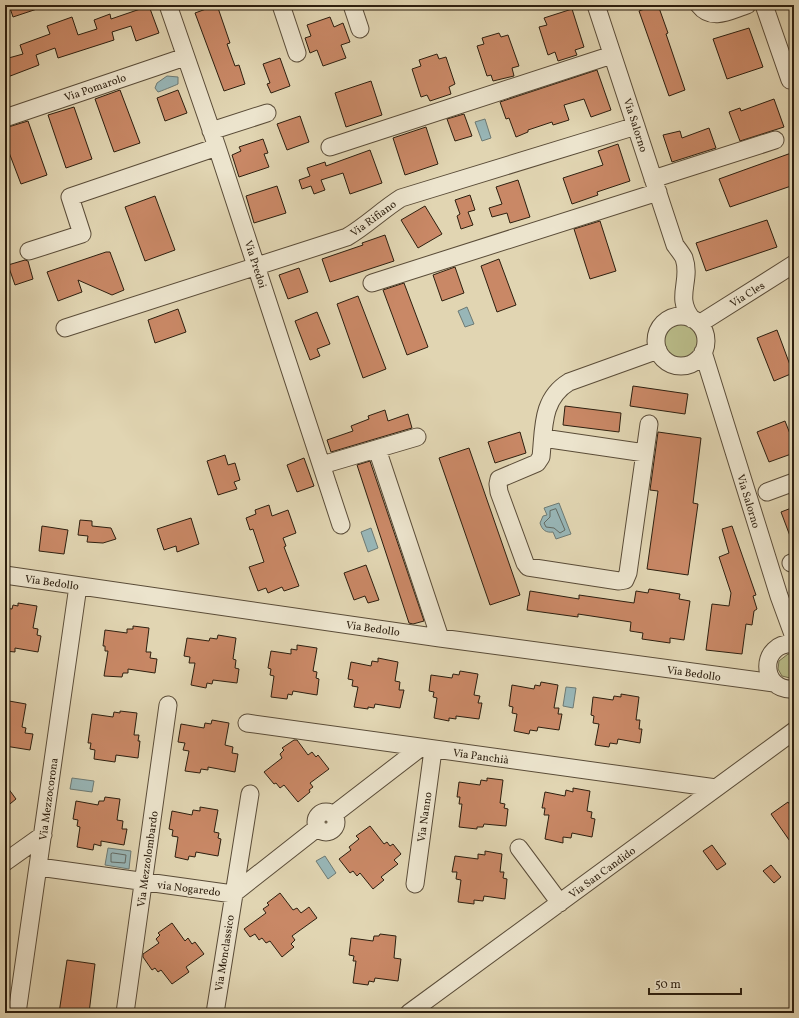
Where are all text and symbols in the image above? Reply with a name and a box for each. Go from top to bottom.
street label: Via Pomarolo [62,71,129,106]
street label: Via Salorno [619,97,650,154]
street label: Via Rifiano [348,197,400,241]
street label: Via Predoi [240,239,269,290]
street label: Via Cles [728,279,768,312]
street label: Via Salorno [732,473,763,530]
street label: Via Bedollo [24,572,80,595]
street label: Via Bedollo [345,618,401,641]
street label: Via Bedollo [666,663,722,686]
street label: Via Panchià [452,746,510,769]
street label: Via Mezzocorona [36,756,63,842]
street label: Via Nanno [415,791,436,843]
street label: Via Mezzolombardo [134,810,163,908]
street label: Via San Candido [566,844,639,903]
street label: via Nogaredo [156,878,222,901]
street label: Via Monclassico [212,914,239,993]
scale bar [649,970,741,996]
text: 50 m [655,977,681,993]

